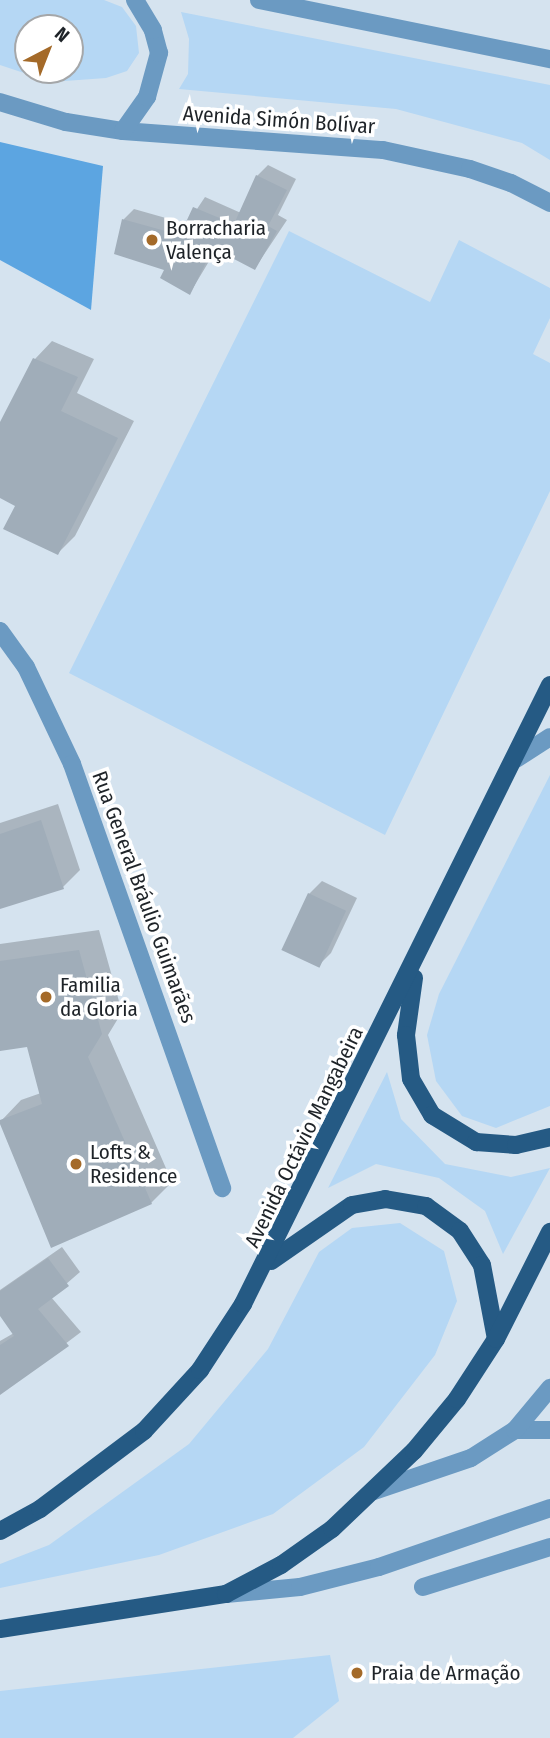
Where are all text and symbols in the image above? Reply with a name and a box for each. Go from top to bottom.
north arrow [14,14,84,84]
text: N [50,22,74,47]
street label: Avenida Simón Bolívar [182,101,376,139]
place label: Borracharia Valença [166,215,266,265]
marker: Borracharia Valença [144,232,160,248]
street label: Rua General Bráulio Guimarães [87,768,201,1026]
place label: Familia da Gloria [60,972,138,1022]
marker: Familia da Gloria [38,989,54,1005]
street label: Avenida Octávio Mangabeira [239,1022,369,1252]
place label: Lofts & Residence [90,1139,177,1189]
marker: Lofts & Residence [68,1156,84,1172]
place label: Praia de Armação [371,1660,521,1686]
marker: Praia de Armação [349,1665,365,1681]

